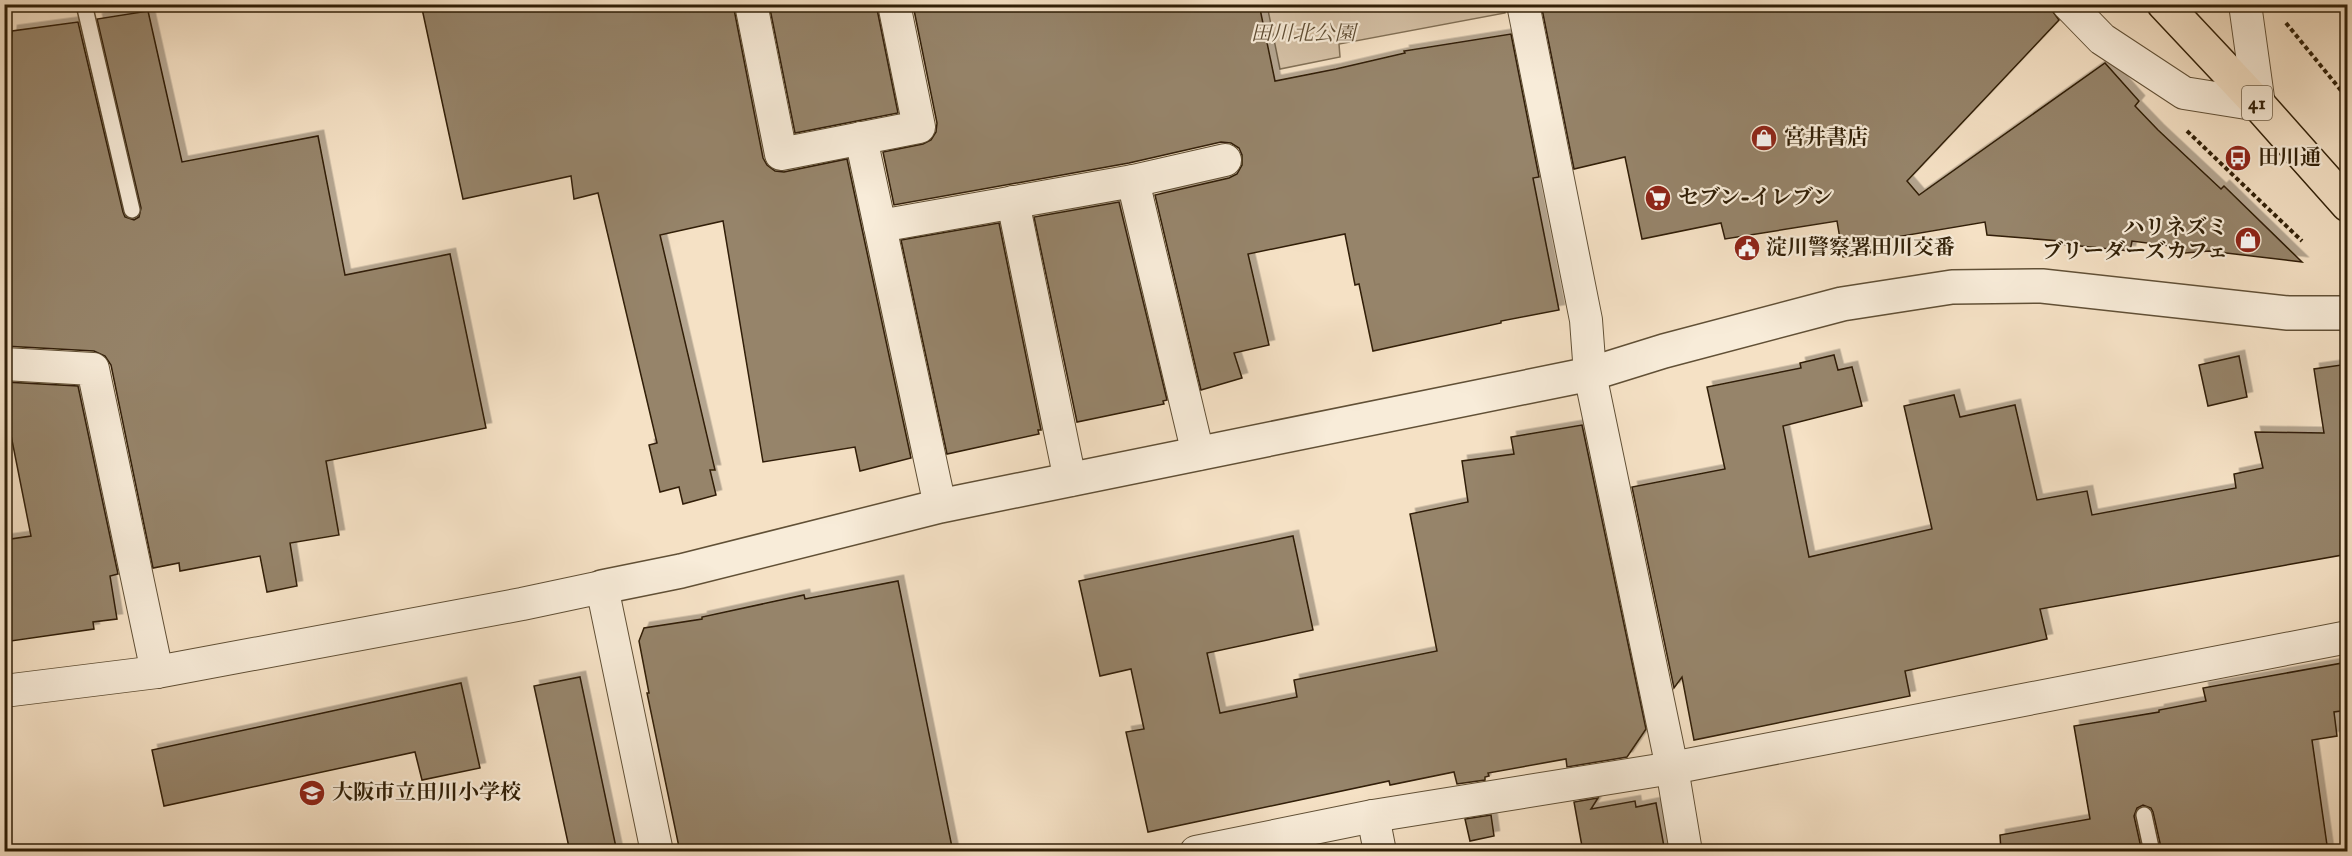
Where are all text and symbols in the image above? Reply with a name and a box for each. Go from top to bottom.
park label: 田川北公園 [1251,21,1358,48]
road number: 41 [2242,86,2272,120]
shop icon: 宮井書店 [1749,123,1779,153]
place label: 宮井書店 [1784,125,1868,152]
bus stop icon: 田川通 [2223,143,2253,173]
place label: 田川通 [2258,145,2321,172]
supermarket icon: セブン-イレブン [1643,183,1673,213]
place label: セブン-イレブン [1678,185,1833,212]
place label: ハリネズミ ブリーダーズカフェ [2042,215,2228,266]
shop icon: ハリネズミ ブリーダーズカフェ [2233,225,2263,255]
public building icon: 淀川警察署田川交番 [1732,233,1762,263]
place label: 淀川警察署田川交番 [1766,235,1955,262]
school or university icon: 大阪市立田川小学校 [297,778,327,808]
place label: 大阪市立田川小学校 [332,780,521,807]

